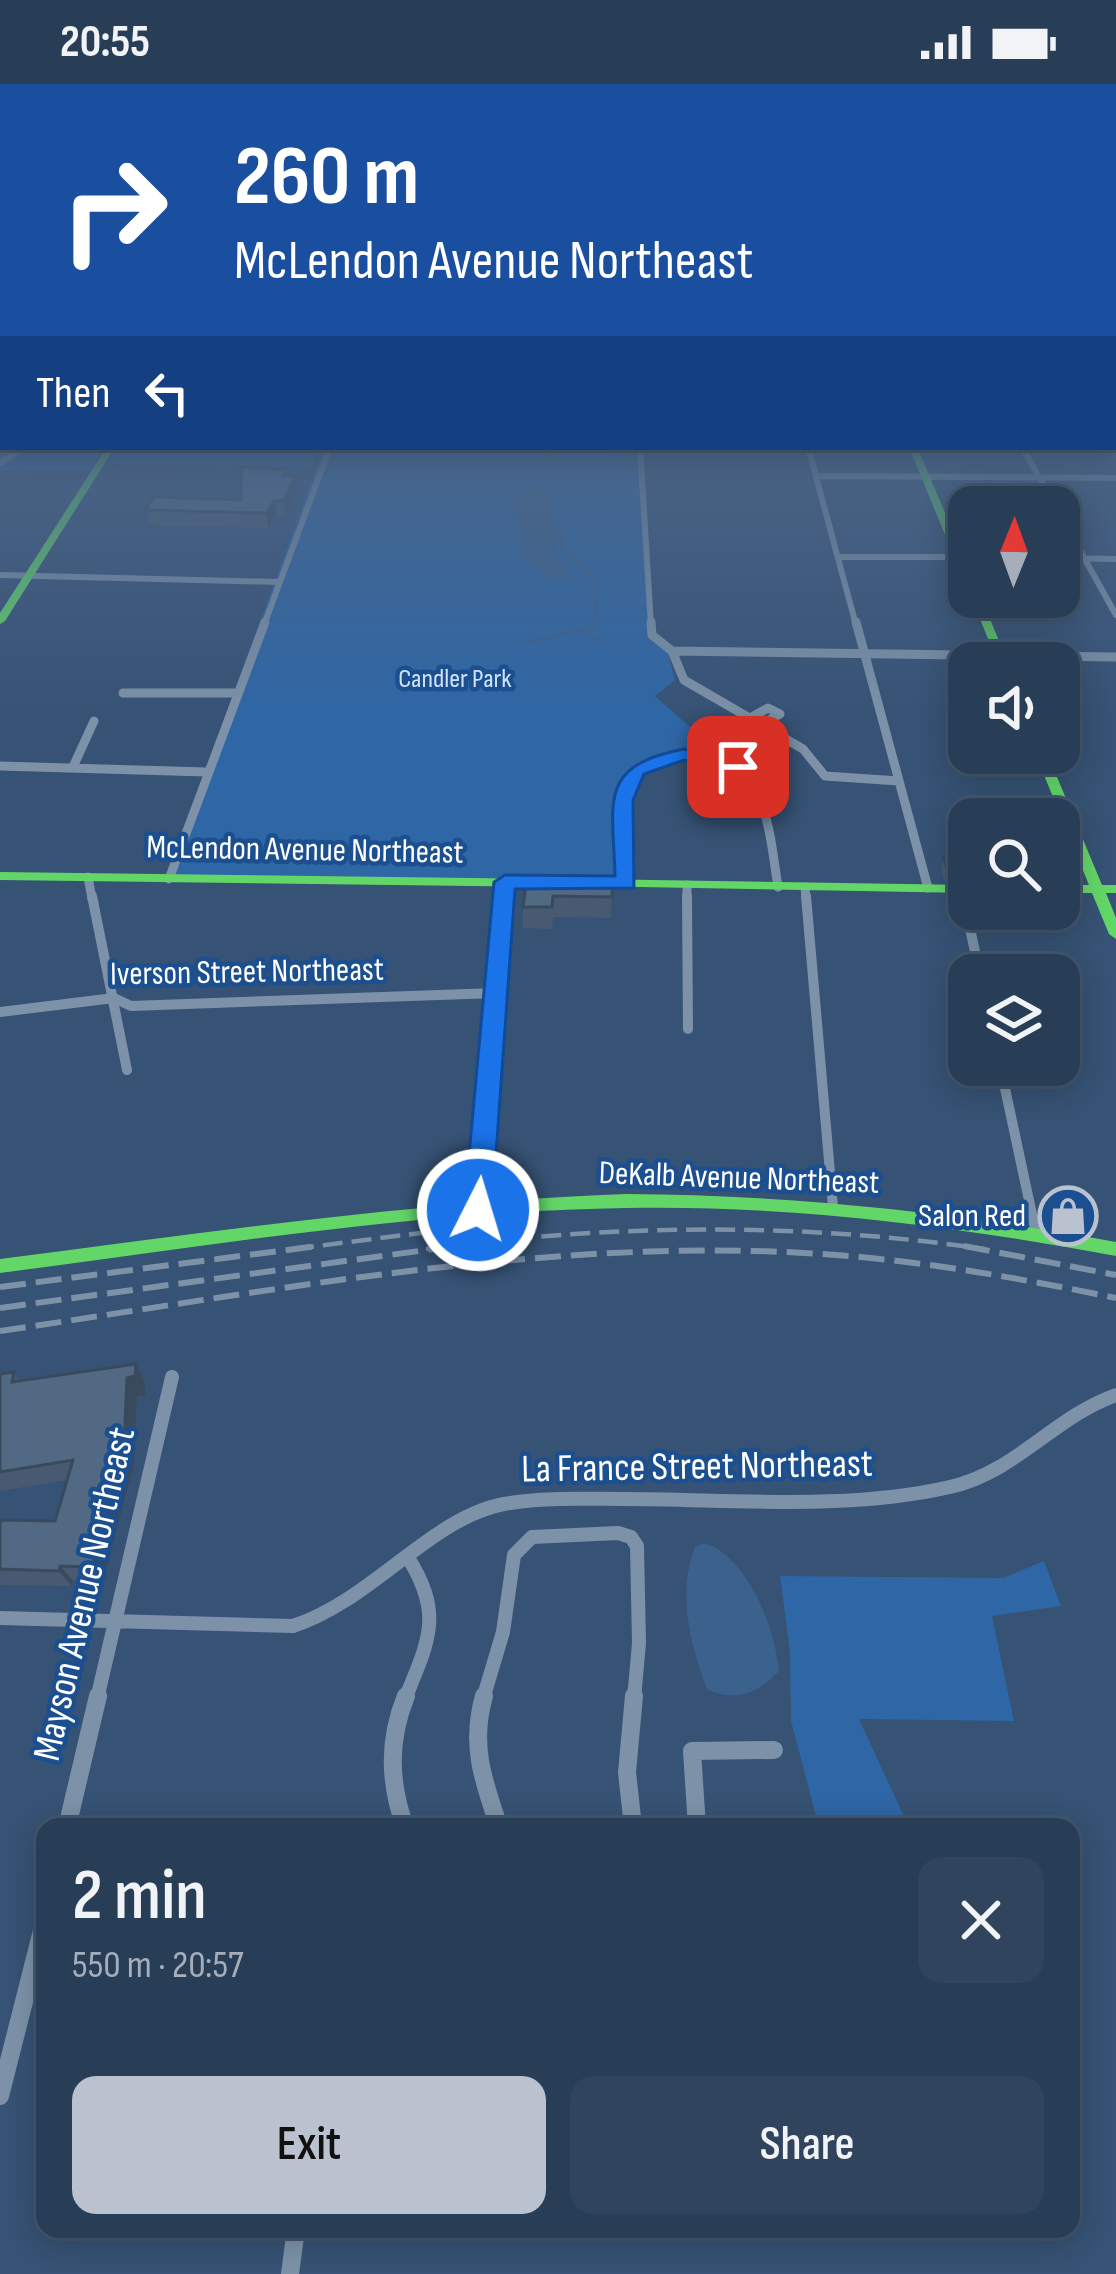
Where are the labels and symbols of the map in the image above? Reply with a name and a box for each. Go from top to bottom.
north arrow [948,486,1080,618]
park label: Candler Park [398,663,512,695]
pin [687,716,789,818]
street label: McLendon Avenue Northeast [146,827,464,873]
street label: Iverson Street Northeast [110,950,384,994]
position arrow [415,1147,541,1273]
street label: DeKalb Avenue Northeast [598,1153,880,1203]
shop icon: Salon Red [1037,1185,1099,1247]
place label: Salon Red [918,1196,1026,1236]
street label: Mayson Avenue Northeast [24,1423,146,1765]
street label: La France Street Northeast [521,1440,873,1494]

